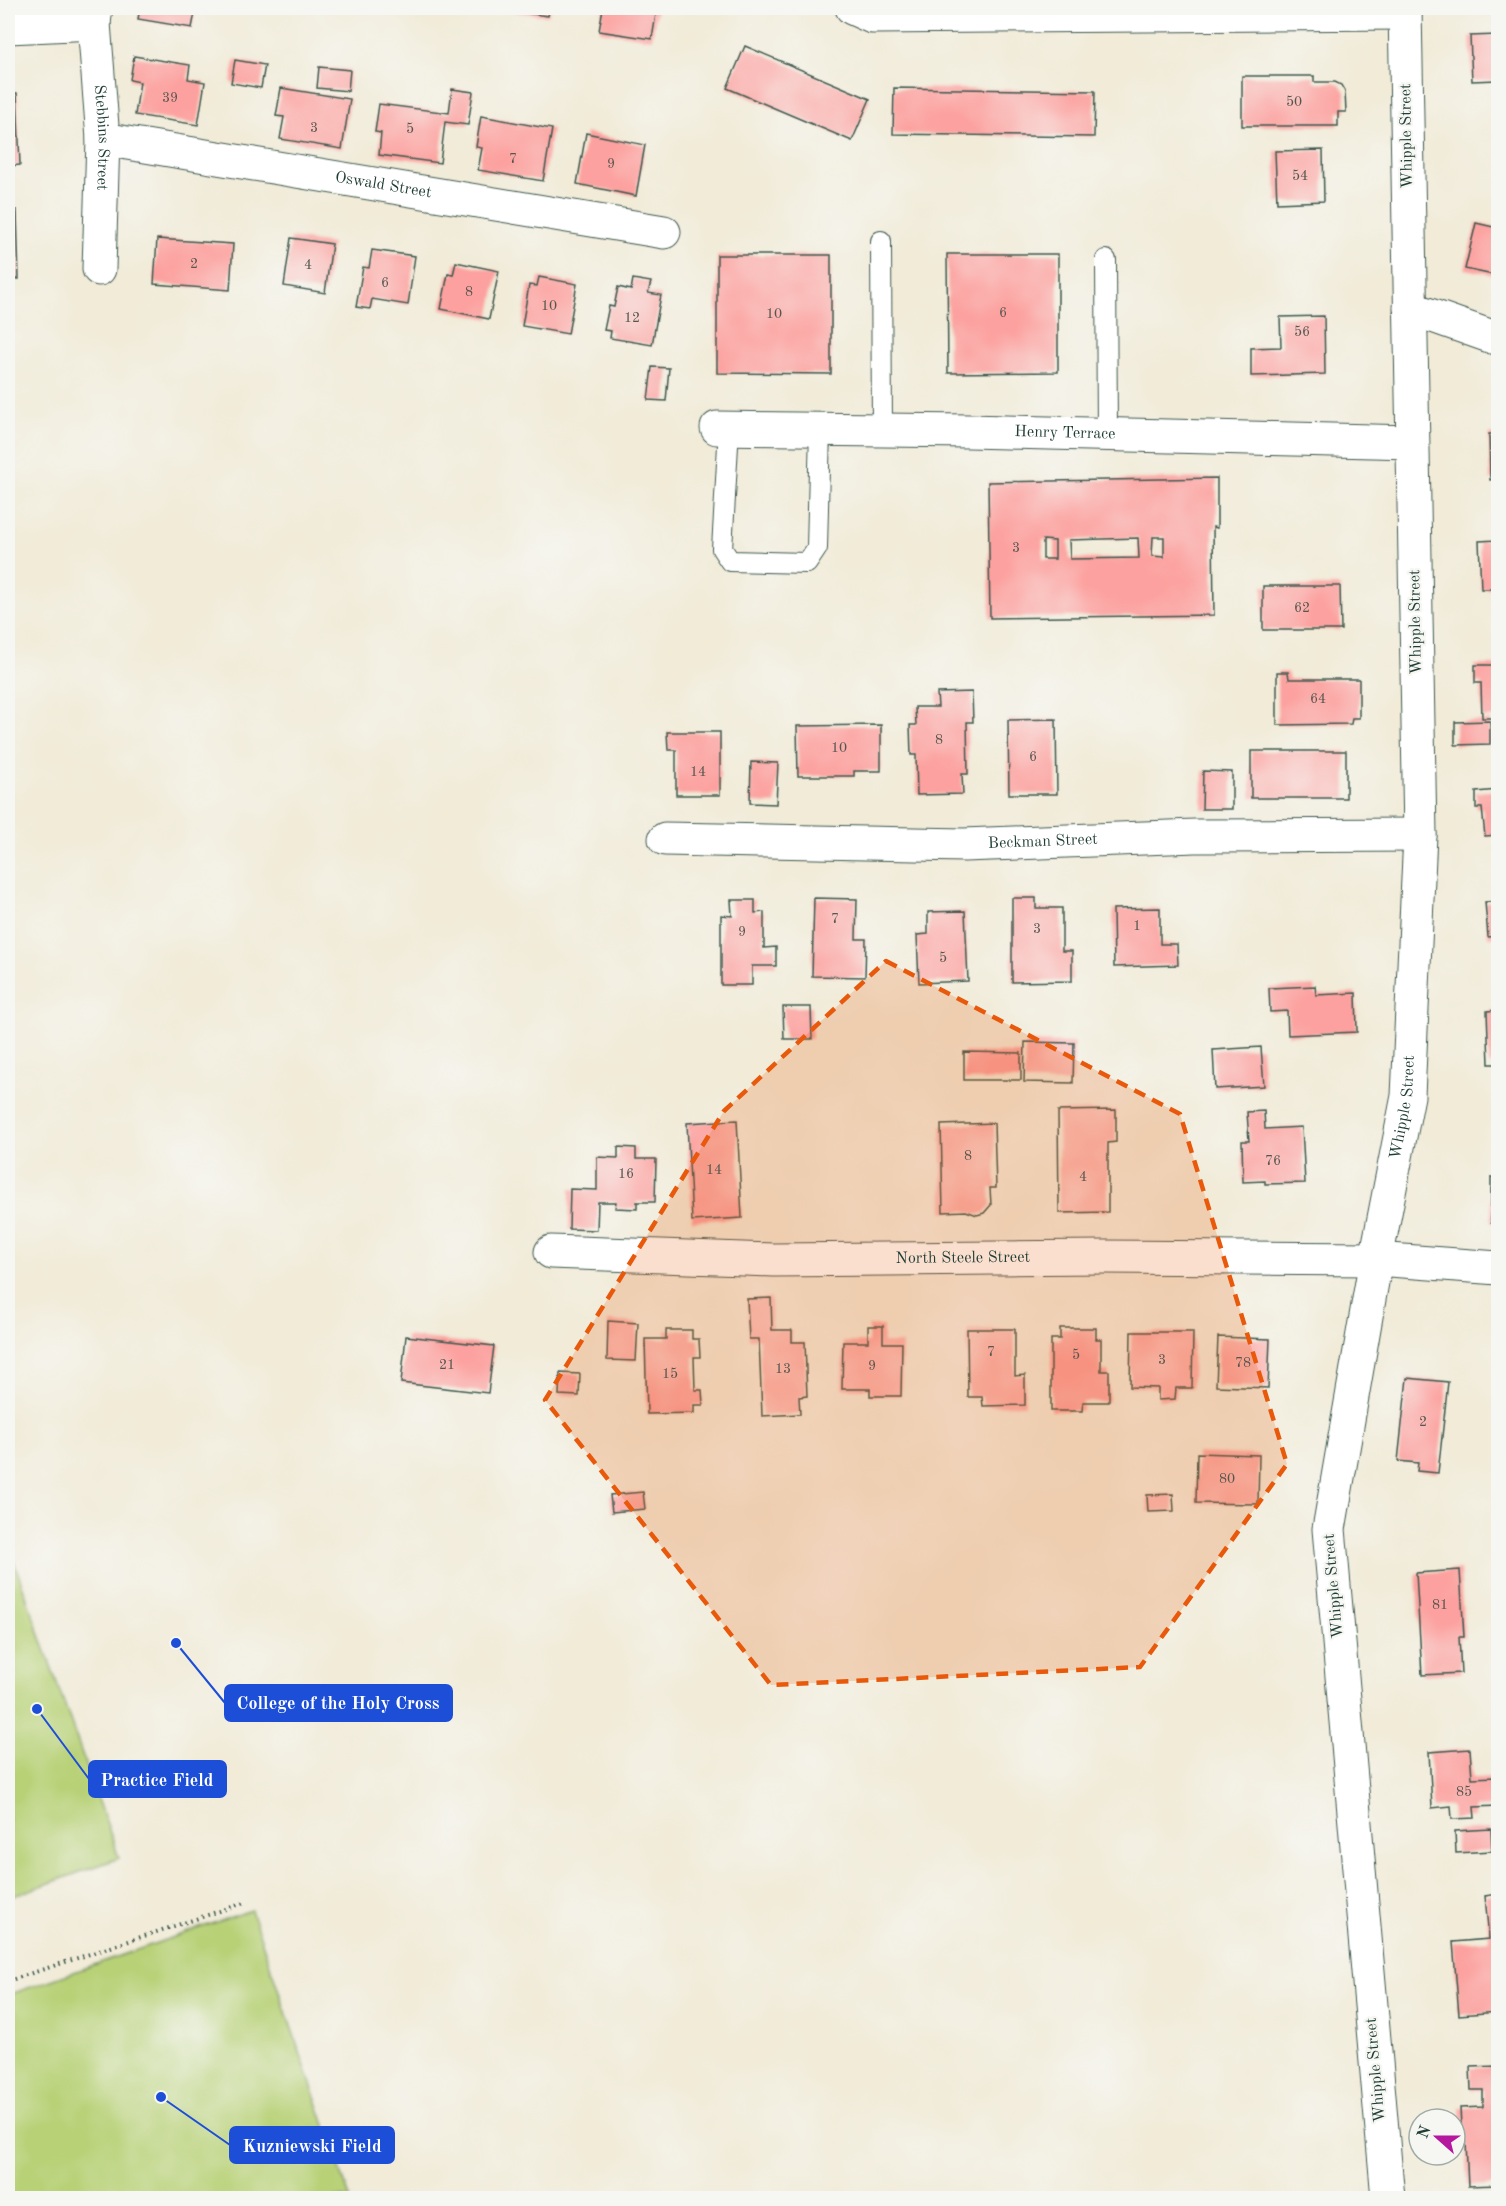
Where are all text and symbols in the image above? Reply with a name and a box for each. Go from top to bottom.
street label: Whipple Street [1398,83,1416,189]
street label: Stebbins Street [91,84,111,191]
house number: 39 [162,91,178,105]
house number: 50 [1286,95,1302,109]
house number: 3 [310,121,318,135]
house number: 5 [406,122,414,136]
house number: 7 [509,152,517,166]
house number: 9 [607,157,615,171]
house number: 54 [1292,169,1308,183]
street label: Oswald Street [334,170,433,201]
house number: 2 [190,257,198,271]
house number: 4 [304,258,312,272]
house number: 6 [381,276,389,290]
house number: 8 [465,285,473,299]
house number: 10 [541,299,557,313]
house number: 6 [999,306,1007,320]
house number: 10 [766,307,782,321]
house number: 12 [624,311,640,325]
house number: 56 [1294,325,1310,339]
street label: Henry Terrace [1014,424,1116,443]
house number: 3 [1012,541,1020,555]
street label: Whipple Street [1407,569,1425,675]
house number: 62 [1294,601,1310,615]
house number: 64 [1310,692,1326,706]
house number: 8 [935,733,943,747]
house number: 10 [831,741,847,755]
house number: 6 [1029,750,1037,764]
house number: 14 [690,765,706,779]
street label: Beckman Street [988,832,1099,852]
house number: 7 [831,912,839,926]
house number: 1 [1133,919,1141,933]
house number: 3 [1033,922,1041,936]
house number: 9 [738,925,746,939]
house number: 5 [939,951,947,965]
street label: Whipple Street [1388,1054,1418,1161]
house number: 8 [964,1149,972,1163]
house number: 76 [1265,1154,1281,1168]
house number: 14 [706,1163,722,1177]
house number: 16 [618,1167,634,1181]
house number: 4 [1079,1170,1087,1184]
street label: North Steele Street [895,1250,1031,1267]
house number: 7 [987,1345,995,1359]
house number: 5 [1072,1348,1080,1362]
house number: 3 [1158,1353,1166,1367]
house number: 78 [1235,1356,1251,1370]
house number: 21 [439,1358,455,1372]
house number: 9 [868,1359,876,1373]
house number: 13 [775,1362,791,1376]
house number: 15 [662,1367,678,1381]
house number: 2 [1419,1415,1427,1429]
house number: 80 [1219,1472,1235,1486]
street label: Whipple Street [1321,1532,1347,1639]
house number: 81 [1432,1598,1448,1612]
callout: College of the Holy Cross [225,1685,452,1721]
text: College of the Holy Cross [237,1695,440,1713]
callout: Practice Field [89,1761,226,1797]
text: Practice Field [101,1772,214,1790]
house number: 85 [1456,1785,1472,1799]
street label: Whipple Street [1363,2016,1389,2123]
north arrow [1407,2107,1467,2167]
text: N [1415,2123,1435,2141]
callout: Kuzniewski Field [230,2127,394,2163]
text: Kuzniewski Field [242,2138,382,2156]

